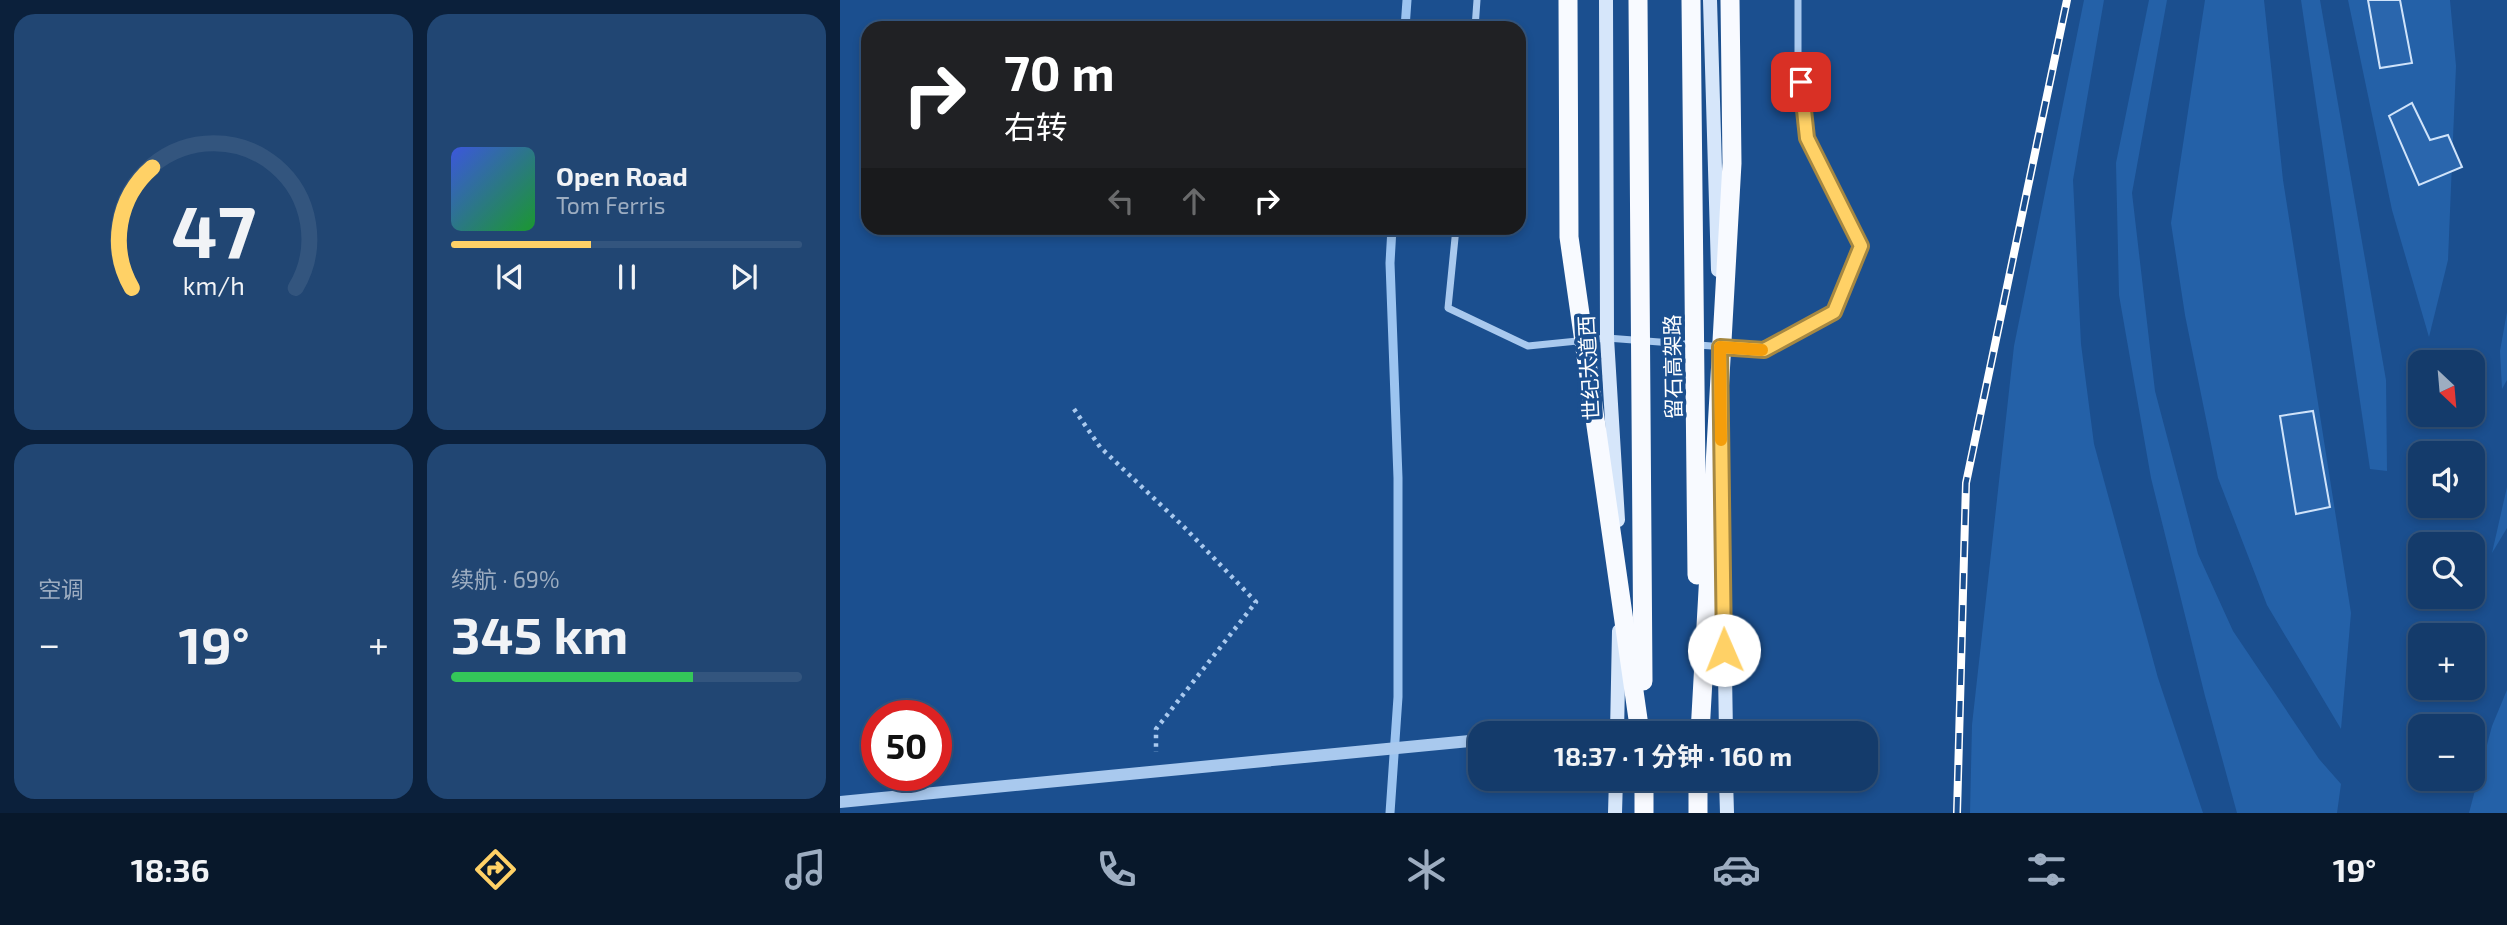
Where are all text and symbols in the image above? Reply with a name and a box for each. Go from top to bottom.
text: 70 m [1004,42,1115,101]
icon: right [889,49,980,140]
pin [1771,52,1831,112]
icon: arrive [1782,63,1820,101]
text: 右转 [1004,107,1068,145]
text: Open Road [556,160,688,191]
icon: left [1102,182,1140,220]
icon: ahead [1175,182,1213,220]
icon: right [1248,182,1286,220]
text: 47 [171,185,256,273]
text: Tom Ferris [556,191,665,219]
icon: previous [491,258,529,296]
icon: pause [608,258,646,296]
icon: next [725,258,763,296]
text: km/h [182,270,245,300]
street label: 留石高架路 [1659,314,1685,420]
street label: 世纪大道西 [1573,315,1603,421]
north arrow [2408,350,2485,427]
map controls [2408,350,2485,791]
button: sound [2408,441,2485,518]
button: search [2408,532,2485,609]
text: 续航 · 69% [451,565,560,593]
text: 空调 [38,575,84,603]
text: 345 km [451,602,628,664]
text: 19° [179,612,250,674]
position arrow [1687,613,1761,687]
text: − [38,620,60,666]
text: + [368,620,389,666]
button: + [2408,623,2485,700]
speed limit sign: 50 [861,700,952,791]
button: − [2408,714,2485,791]
text: 18:37 · 1 分钟 · 160 m [1554,740,1792,771]
icon: directions [471,845,520,894]
icon: music [781,845,830,894]
icon: phone [1092,845,1141,894]
icon: climate [1402,845,1451,894]
icon: car [1712,845,1761,894]
icon: filters [2022,845,2071,894]
text: 18:36 [131,850,210,888]
text: 19° [2333,850,2376,888]

